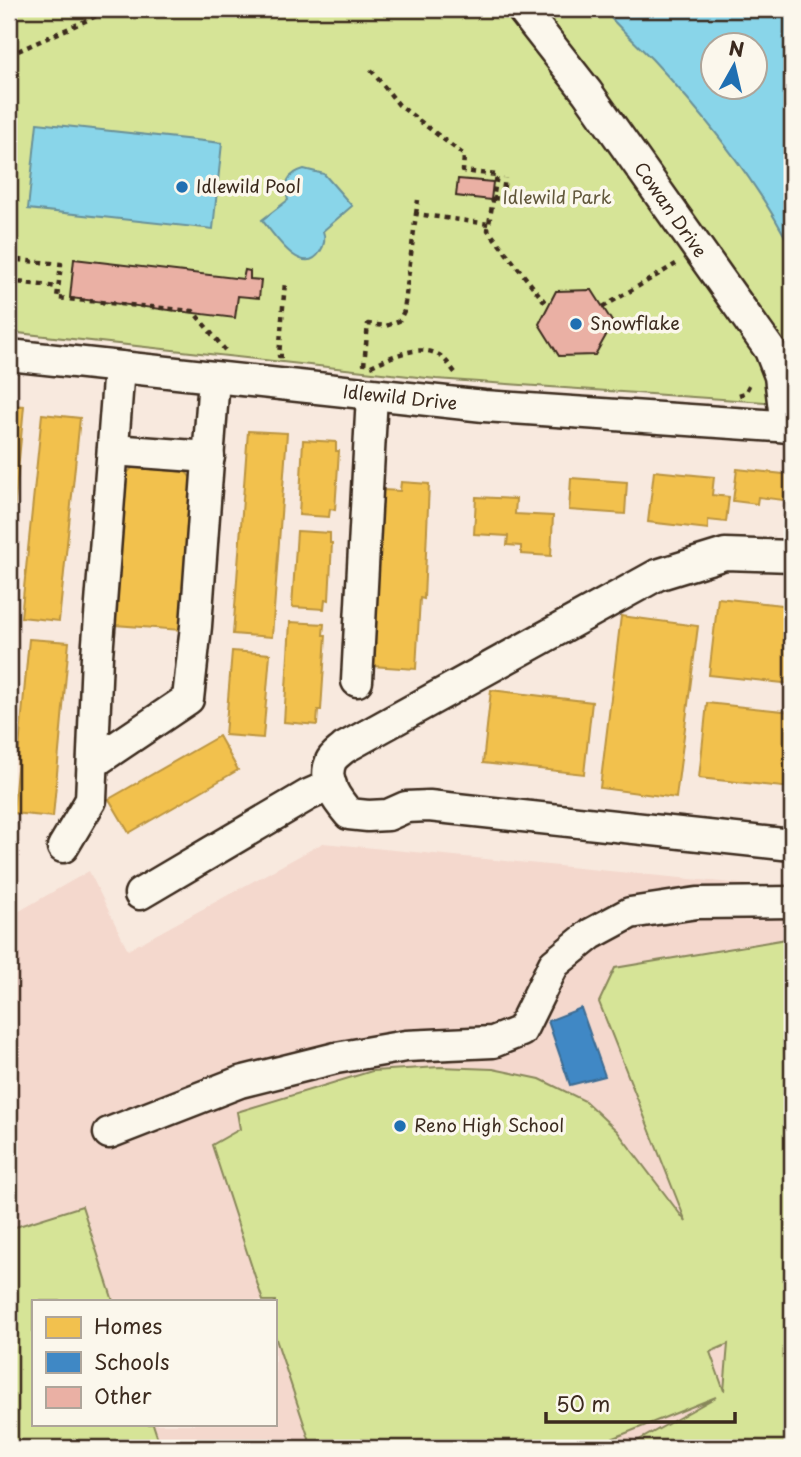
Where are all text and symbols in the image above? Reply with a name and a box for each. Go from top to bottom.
north arrow [700,32,770,102]
text: N [727,33,746,63]
street label: Cowan Drive [628,156,714,262]
place label: Idlewild Pool [196,172,301,199]
marker: Idlewild Pool [174,179,190,195]
park label: Idlewild Park [502,183,612,210]
place label: Snowflake [590,309,680,336]
marker: Snowflake [568,316,584,332]
street label: Idlewild Drive [342,377,459,416]
place label: Reno High School [414,1111,564,1138]
marker: Reno High School [392,1118,408,1134]
legend [32,1300,276,1426]
text: Homes [94,1309,162,1341]
text: Schools [94,1345,170,1377]
text: Other [94,1379,152,1411]
scale bar [546,1380,734,1424]
text: 50 m [556,1387,610,1419]

